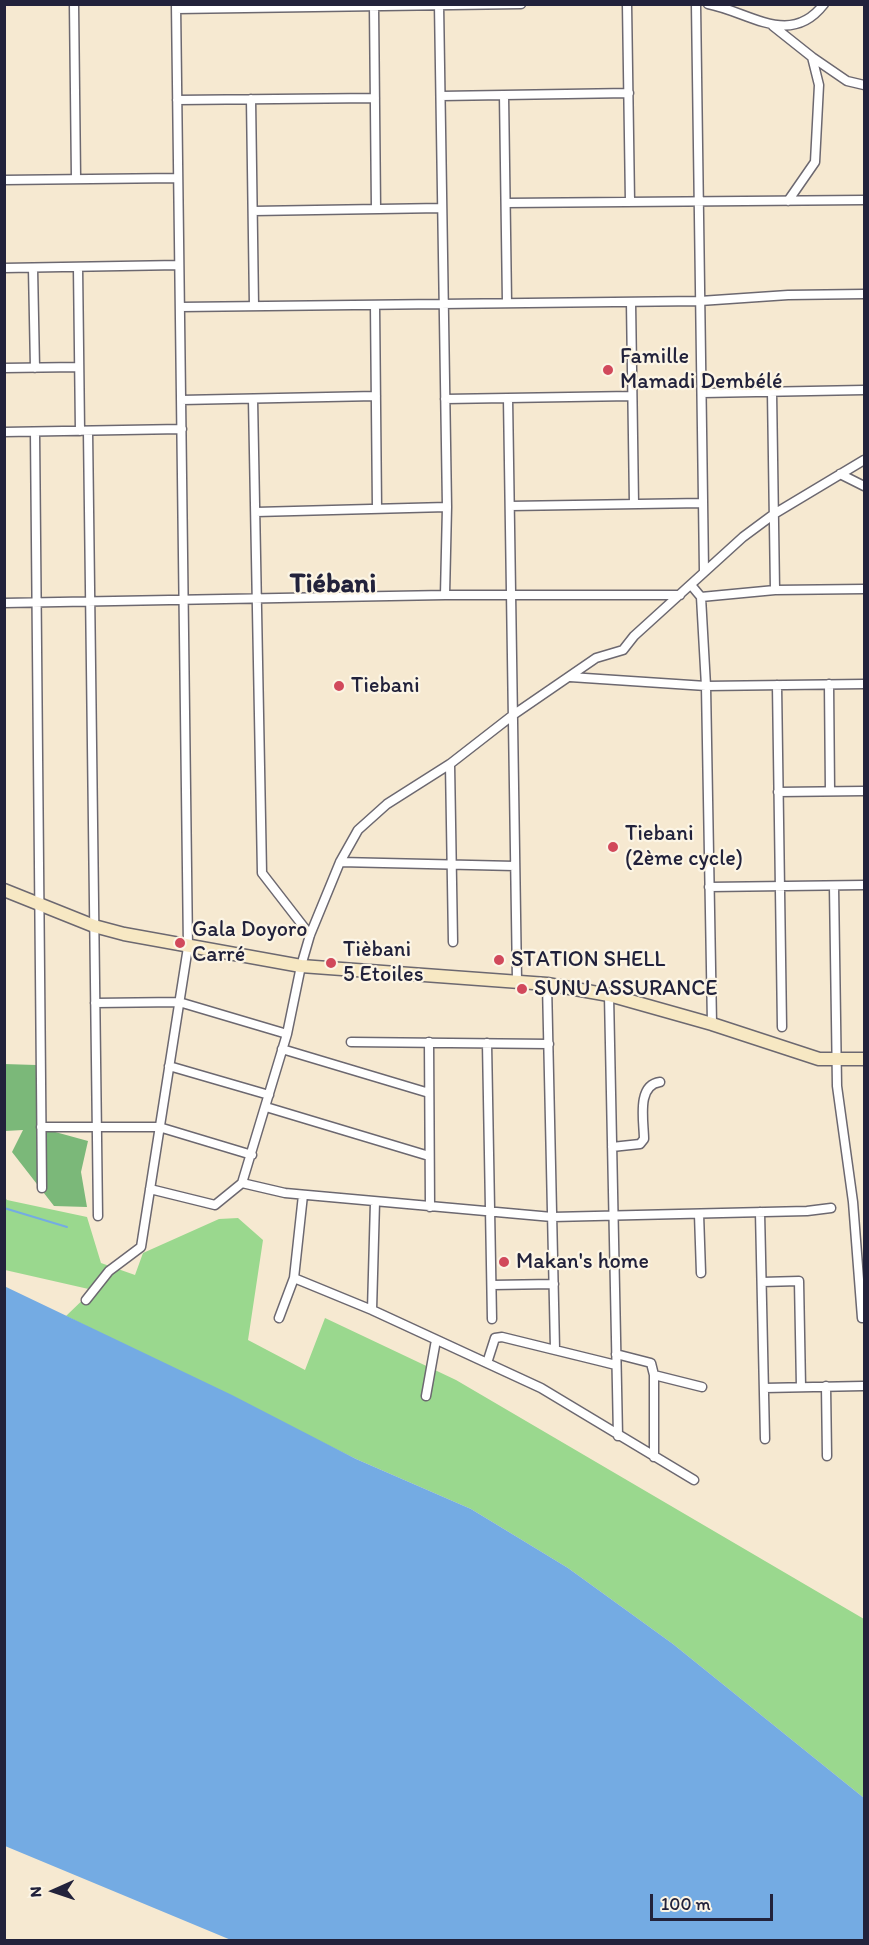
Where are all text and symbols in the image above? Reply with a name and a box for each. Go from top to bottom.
place label: Famille Mamadi Dembélé [620,344,783,396]
marker: Famille Mamadi Dembélé [601,363,615,377]
district label: Tiébani [290,568,376,602]
place label: Tiebani [351,673,420,699]
marker: Tiebani [332,679,346,693]
place label: Tiebani (2ème cycle) [625,821,743,872]
marker: Tiebani (2ème cycle) [606,840,620,854]
place label: Gala Doyoro Carré [192,917,307,968]
marker: Gala Doyoro Carré [173,936,187,950]
place label: Tièbani 5 Etoiles [343,937,424,988]
place label: STATION SHELL [511,947,665,973]
marker: STATION SHELL [492,953,506,967]
marker: Tièbani 5 Etoiles [324,956,338,970]
place label: SUNU ASSURANCE [534,976,718,1002]
marker: SUNU ASSURANCE [515,982,529,996]
place label: Makan's home [516,1249,649,1275]
marker: Makan's home [497,1255,511,1269]
north arrow [24,1861,84,1921]
scale bar [653,1882,776,1920]
text: N [26,1886,45,1898]
text: 100 m [661,1893,711,1915]

